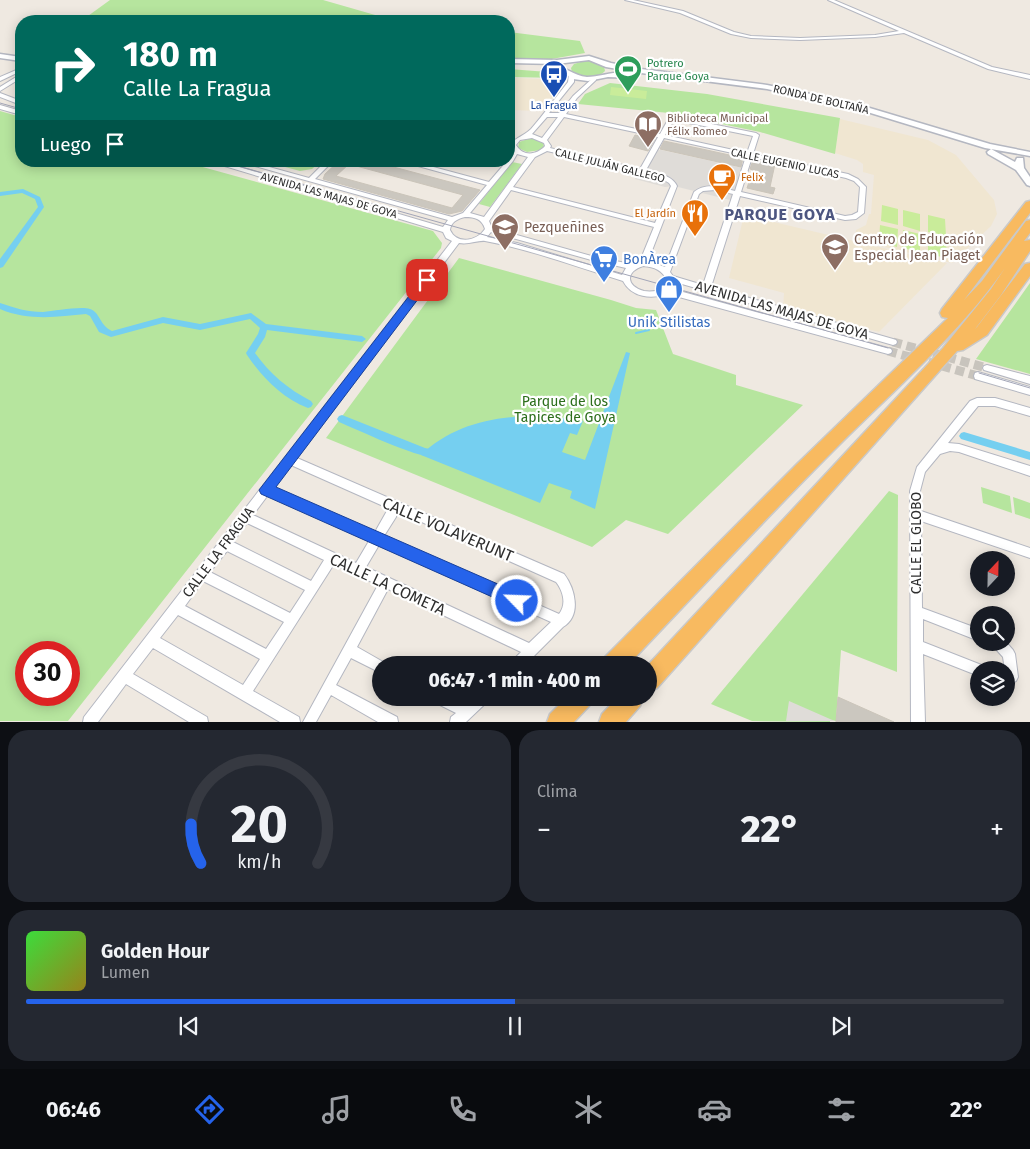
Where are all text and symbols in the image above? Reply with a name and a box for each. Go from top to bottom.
text: 180 m [123,33,218,75]
icon: right [40,35,105,100]
sports icon: Potrero Parque Goya [613,54,643,93]
place label: Potrero Parque Goya [647,57,709,83]
bus stop icon: La Fragua [539,59,569,98]
text: Calle La Fragua [123,75,271,102]
street label: RONDA DE BOLTAÑA [772,82,871,117]
place label: La Fragua [530,99,578,112]
library icon: Biblioteca Municipal Félix Romeo [633,109,663,148]
place label: Biblioteca Municipal Félix Romeo [667,112,768,138]
icon: arrive [101,130,129,158]
text: Luego [40,133,91,156]
street label: CALLE JULIÁN GALLEGO [554,145,666,185]
street label: CALLE EUGENIO LUCAS [730,146,840,181]
cafe icon: Felix [707,162,737,201]
street label: AVENIDA LAS MAJAS DE GOYA [259,170,399,221]
place label: Felix [741,171,764,184]
restaurant icon: El Jardín [680,198,710,237]
district label: PARQUE GOYA [724,205,836,224]
place label: El Jardín [635,207,676,220]
school or university icon: Pezqueñines [490,212,520,251]
place label: Pezqueñines [524,219,604,236]
place label: Centro de Educación Especial Jean Piaget [854,231,984,264]
school or university icon: Centro de Educación Especial Jean Piaget [820,232,850,271]
supermarket icon: BonÀrea [589,244,619,283]
place label: BonÀrea [623,250,676,268]
pin [406,259,448,301]
icon: arrive [413,266,441,294]
shop icon: Unik Stilistas [654,274,684,313]
street label: AVENIDA LAS MAJAS DE GOYA [693,278,871,343]
place label: Unik Stilistas [628,314,711,331]
park label: Parque de los Tapices de Goya [514,393,616,426]
street label: CALLE EL GLOBO [908,492,925,594]
street label: CALLE VOLAVERUNT [379,493,517,566]
street label: CALLE LA FRAGUA [179,504,258,601]
street label: CALLE LA COMETA [327,549,449,620]
north arrow [970,551,1015,596]
map controls [970,551,1015,706]
position arrow [490,574,542,626]
button: search [970,606,1015,651]
speed limit sign: 30 [15,641,80,706]
button: layers [970,661,1015,706]
text: 06:47 · 1 min · 400 m [429,669,600,692]
text: Clima [537,782,577,801]
text: 20 [231,793,288,856]
text: 22° [741,806,800,852]
text: − [537,813,551,846]
text: + [990,813,1004,846]
text: km/h [237,851,282,873]
text: Golden Hour [101,940,210,963]
text: Lumen [101,963,150,982]
icon: previous [175,1012,203,1040]
icon: pause [501,1012,529,1040]
icon: next [827,1012,855,1040]
icon: directions [192,1092,227,1127]
icon: music [319,1092,354,1127]
icon: phone [445,1092,480,1127]
icon: climate [571,1092,606,1127]
icon: car [697,1092,732,1127]
icon: filters [824,1092,859,1127]
text: 06:46 [46,1096,101,1123]
text: 22° [950,1096,984,1123]

